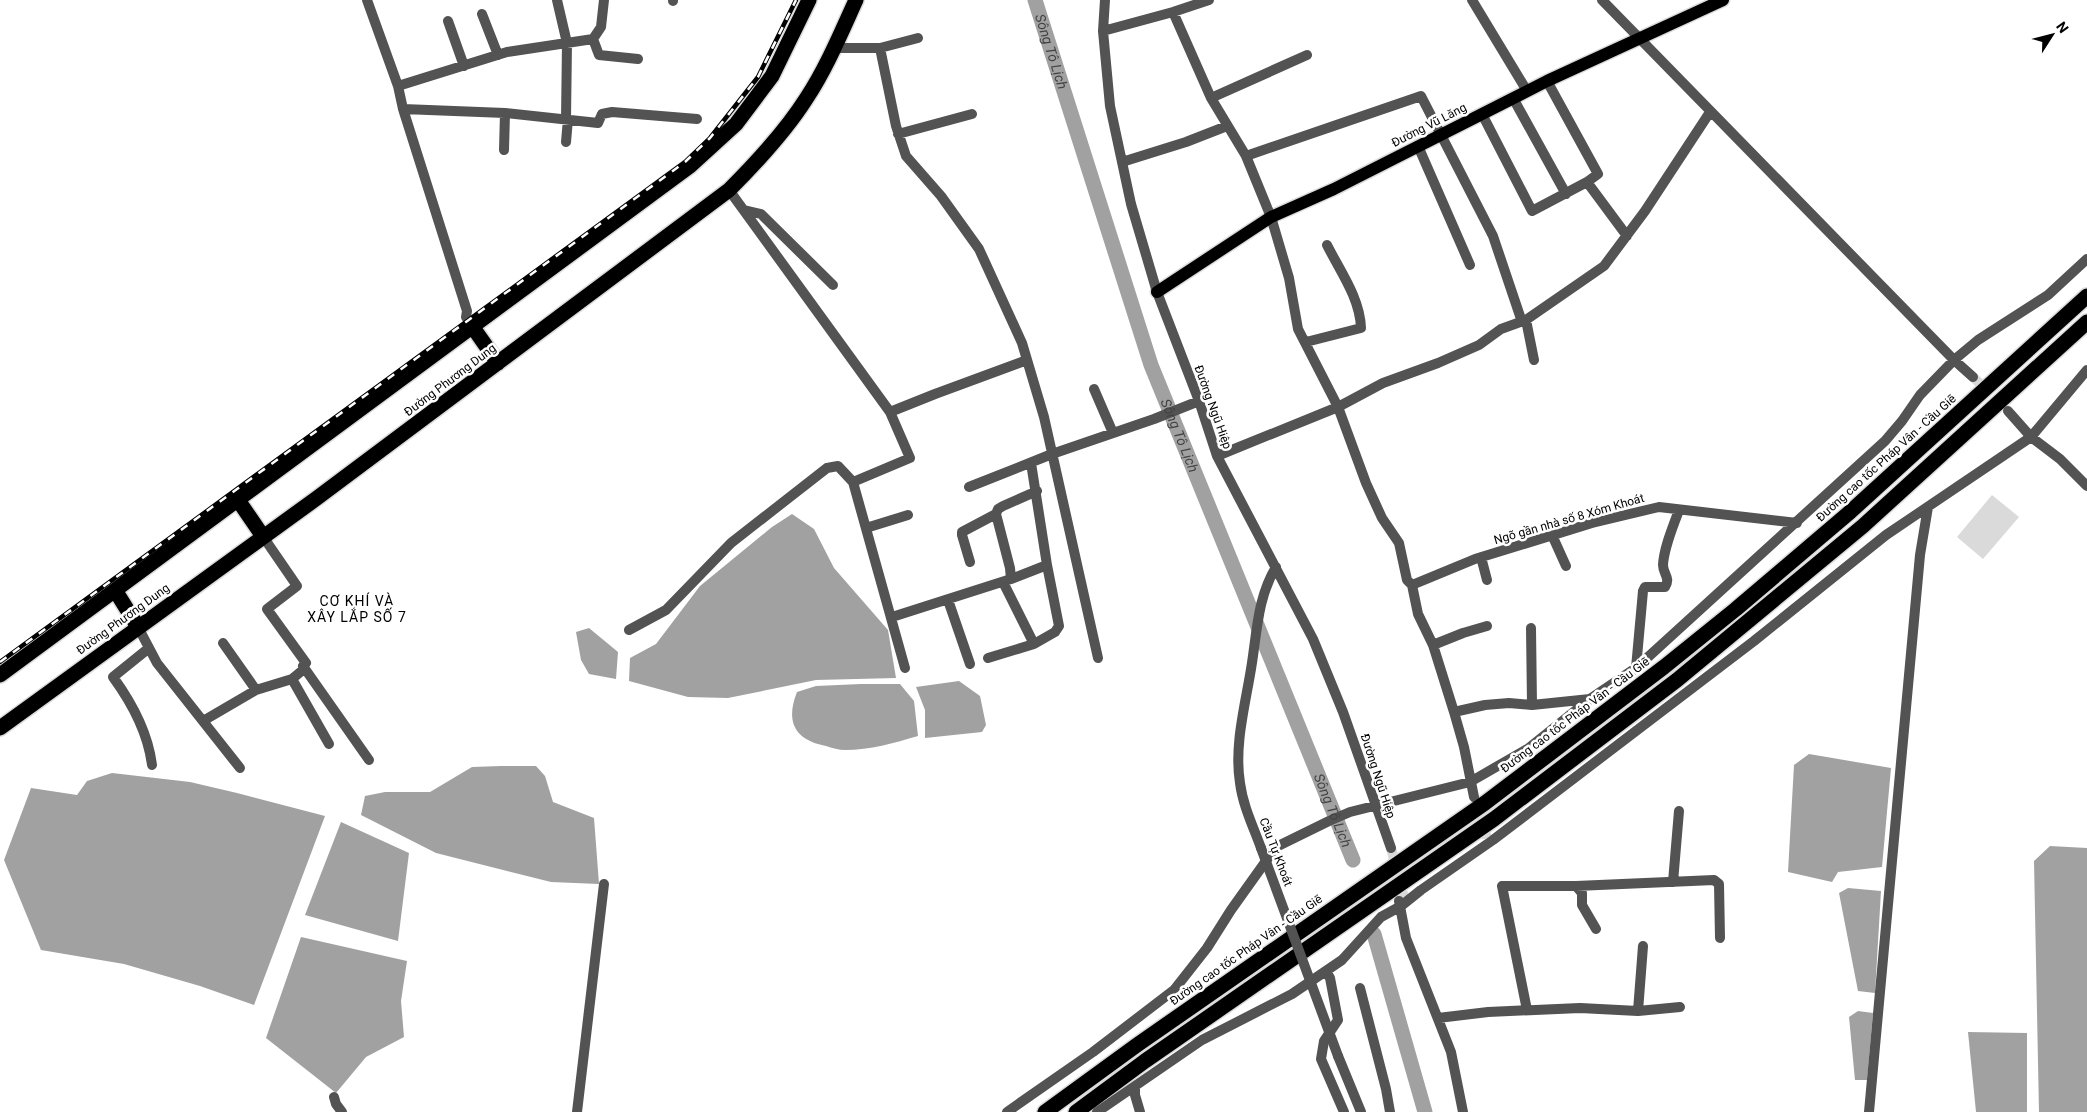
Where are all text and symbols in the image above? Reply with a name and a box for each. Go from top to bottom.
north arrow [2027,10,2077,60]
water label: Sông Tô Lịch [1032,12,1071,91]
text: N [2053,19,2072,36]
street label: Đường Vũ Lăng [1389,100,1469,150]
street label: Đường Phương Dung [401,341,499,419]
street label: Đường Ngũ Hiệp [1191,363,1235,451]
street label: Đường cao tốc Pháp Vân - Cầu Giẽ [1813,392,1959,524]
water label: Sông Tô Lịch [1158,396,1202,475]
street label: Ngõ gần nhà số 8 Xóm Khoát [1492,491,1646,547]
street label: Đường Phương Dung [74,581,172,657]
district label: CƠ KHÍ VÀ XÂY LẮP SỐ 7 [307,592,407,625]
street label: Đường cao tốc Pháp Vân - Cầu Giẽ [1498,654,1652,776]
street label: Đường Ngũ Hiệp [1358,732,1398,820]
water label: Sông Tô Lịch [1311,771,1355,849]
street label: Cầu Tự Khoát [1257,816,1295,888]
street label: Đường cao tốc Pháp Vân - Cầu Giẽ [1167,892,1325,1008]

